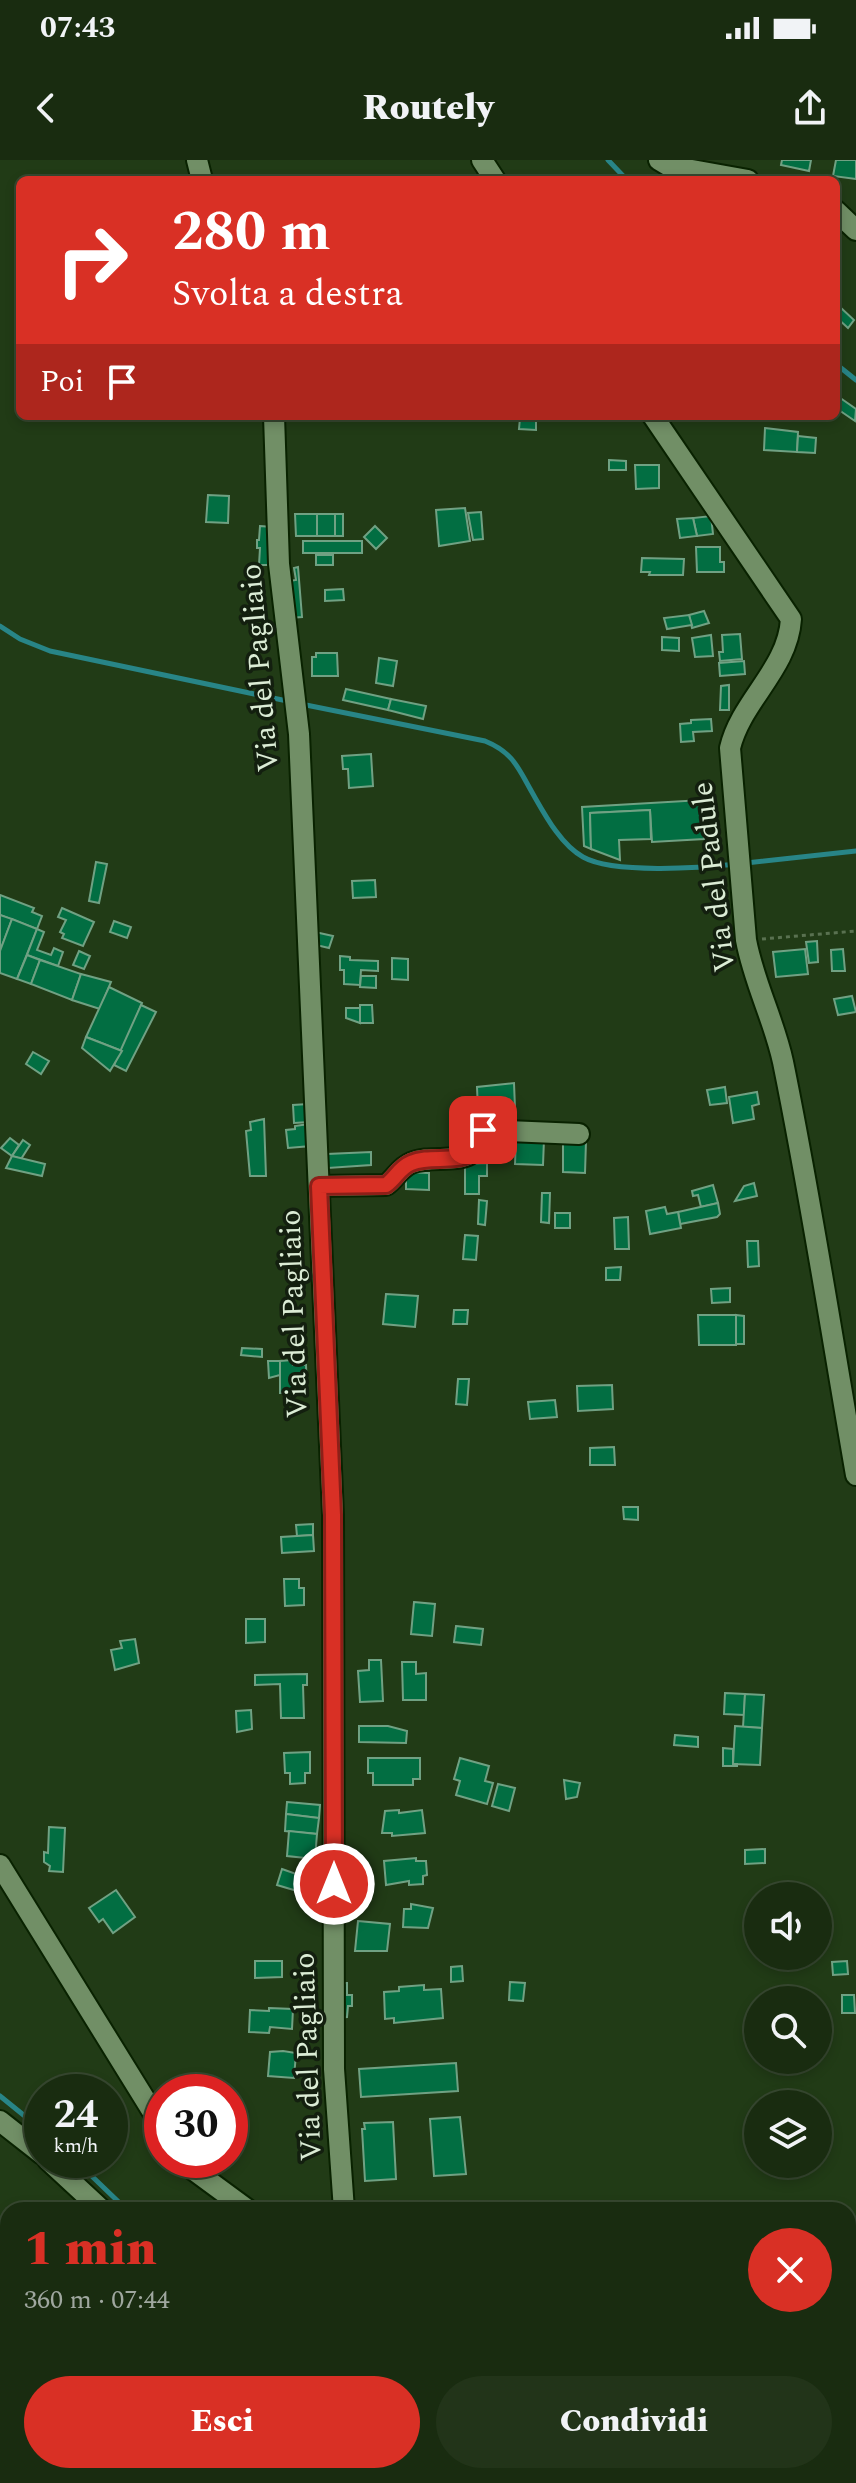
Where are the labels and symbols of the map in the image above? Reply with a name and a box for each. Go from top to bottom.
street label: Via del Pagliaio [228,562,292,774]
street label: Via del Padule [680,779,748,975]
pin [449,1096,517,1164]
street label: Via del Pagliaio [267,1209,321,1419]
position arrow [292,1842,376,1926]
street label: Via del Pagliaio [281,1952,335,2162]
speed limit sign: 30 [144,2074,248,2178]

